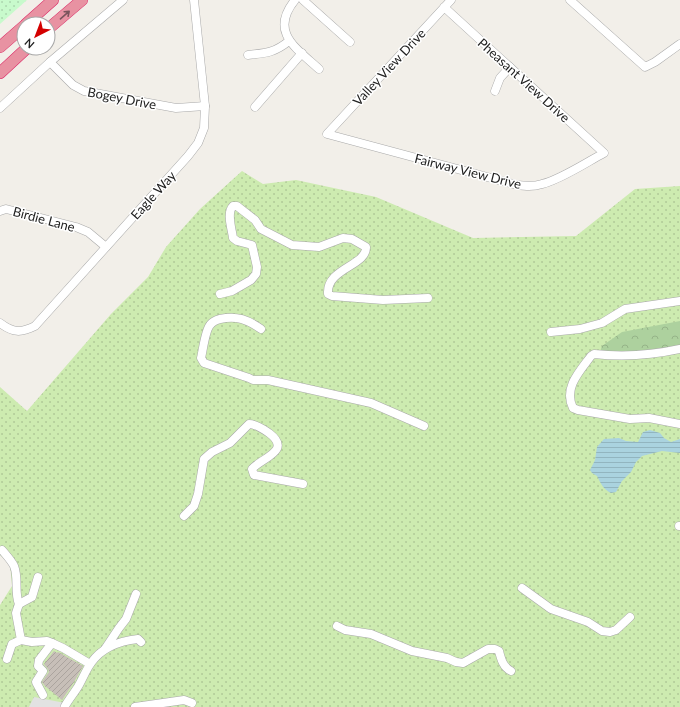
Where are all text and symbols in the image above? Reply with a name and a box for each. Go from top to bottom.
one-way arrow [60,10,70,19]
north arrow [16,16,56,56]
street label: Valley View Drive [349,25,429,109]
street label: Pheasant View Drive [475,35,573,126]
text: N [21,36,36,51]
street label: Bogey Drive [86,83,158,113]
street label: Fairway View Drive [413,150,523,192]
street label: Eagle Way [127,167,179,222]
street label: Birdie Lane [11,203,77,235]

